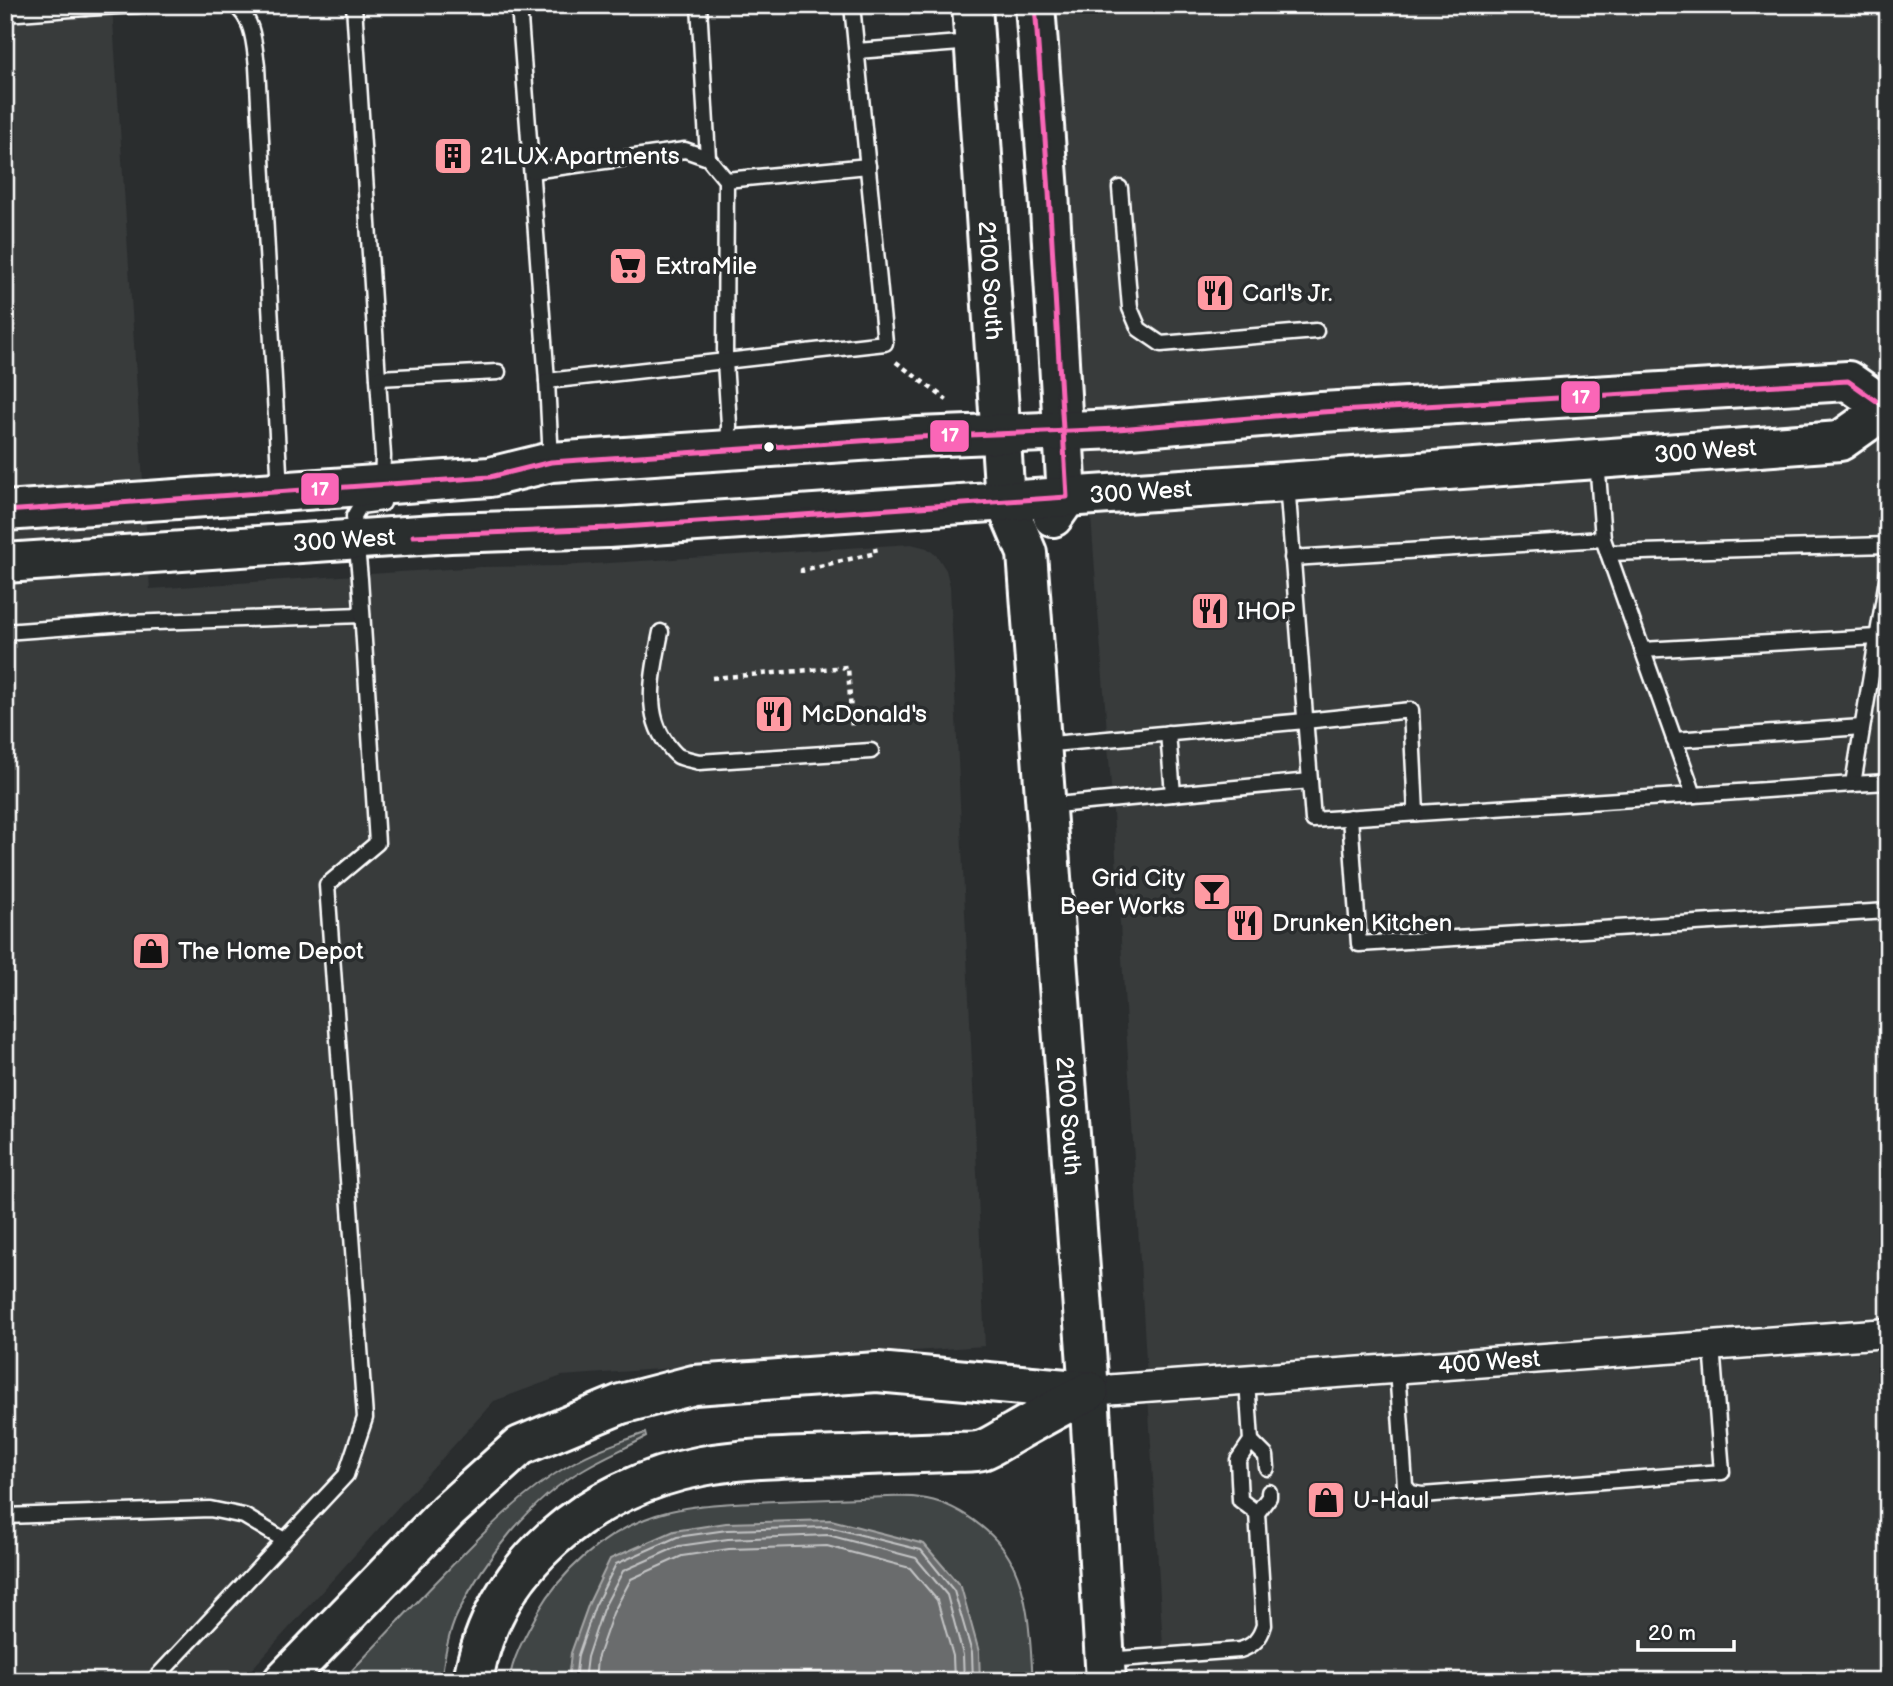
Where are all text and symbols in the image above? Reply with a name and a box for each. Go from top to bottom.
building icon: 21LUX Apartments [432,135,474,177]
place label: 21LUX Apartments [480,142,680,171]
street label: 2100 South [971,220,1008,341]
supermarket icon: ExtraMile [607,245,649,287]
place label: ExtraMile [655,252,757,281]
restaurant icon: Carl's Jr. [1194,272,1236,314]
place label: Carl's Jr. [1242,279,1332,308]
line badge: 17 [1560,380,1601,414]
text: 17 [1572,387,1591,410]
line badge: 17 [929,419,970,453]
text: 17 [941,425,960,448]
street label: 300 West [1653,433,1758,470]
unlabelled marker [762,440,776,454]
line badge: 17 [300,472,340,506]
street label: 300 West [1089,474,1193,510]
text: 17 [311,479,330,502]
street label: 300 West [292,523,397,559]
restaurant icon: IHOP [1189,590,1231,632]
place label: IHOP [1237,597,1295,626]
restaurant icon: McDonald's [753,693,795,735]
place label: McDonald's [801,700,927,729]
place label: Grid City Beer Works [1059,864,1185,921]
bar icon: Grid City Beer Works [1191,871,1233,913]
restaurant icon: Drunken Kitchen [1224,902,1266,944]
place label: Drunken Kitchen [1272,909,1452,938]
shop icon: The Home Depot [130,930,172,972]
place label: The Home Depot [178,937,364,966]
street label: 2100 South [1049,1055,1087,1177]
street label: 400 West [1437,1344,1542,1381]
shop icon: U-Haul [1305,1479,1347,1521]
place label: U-Haul [1353,1486,1429,1515]
scale bar [1638,1609,1734,1653]
text: 20 m [1648,1621,1696,1646]

